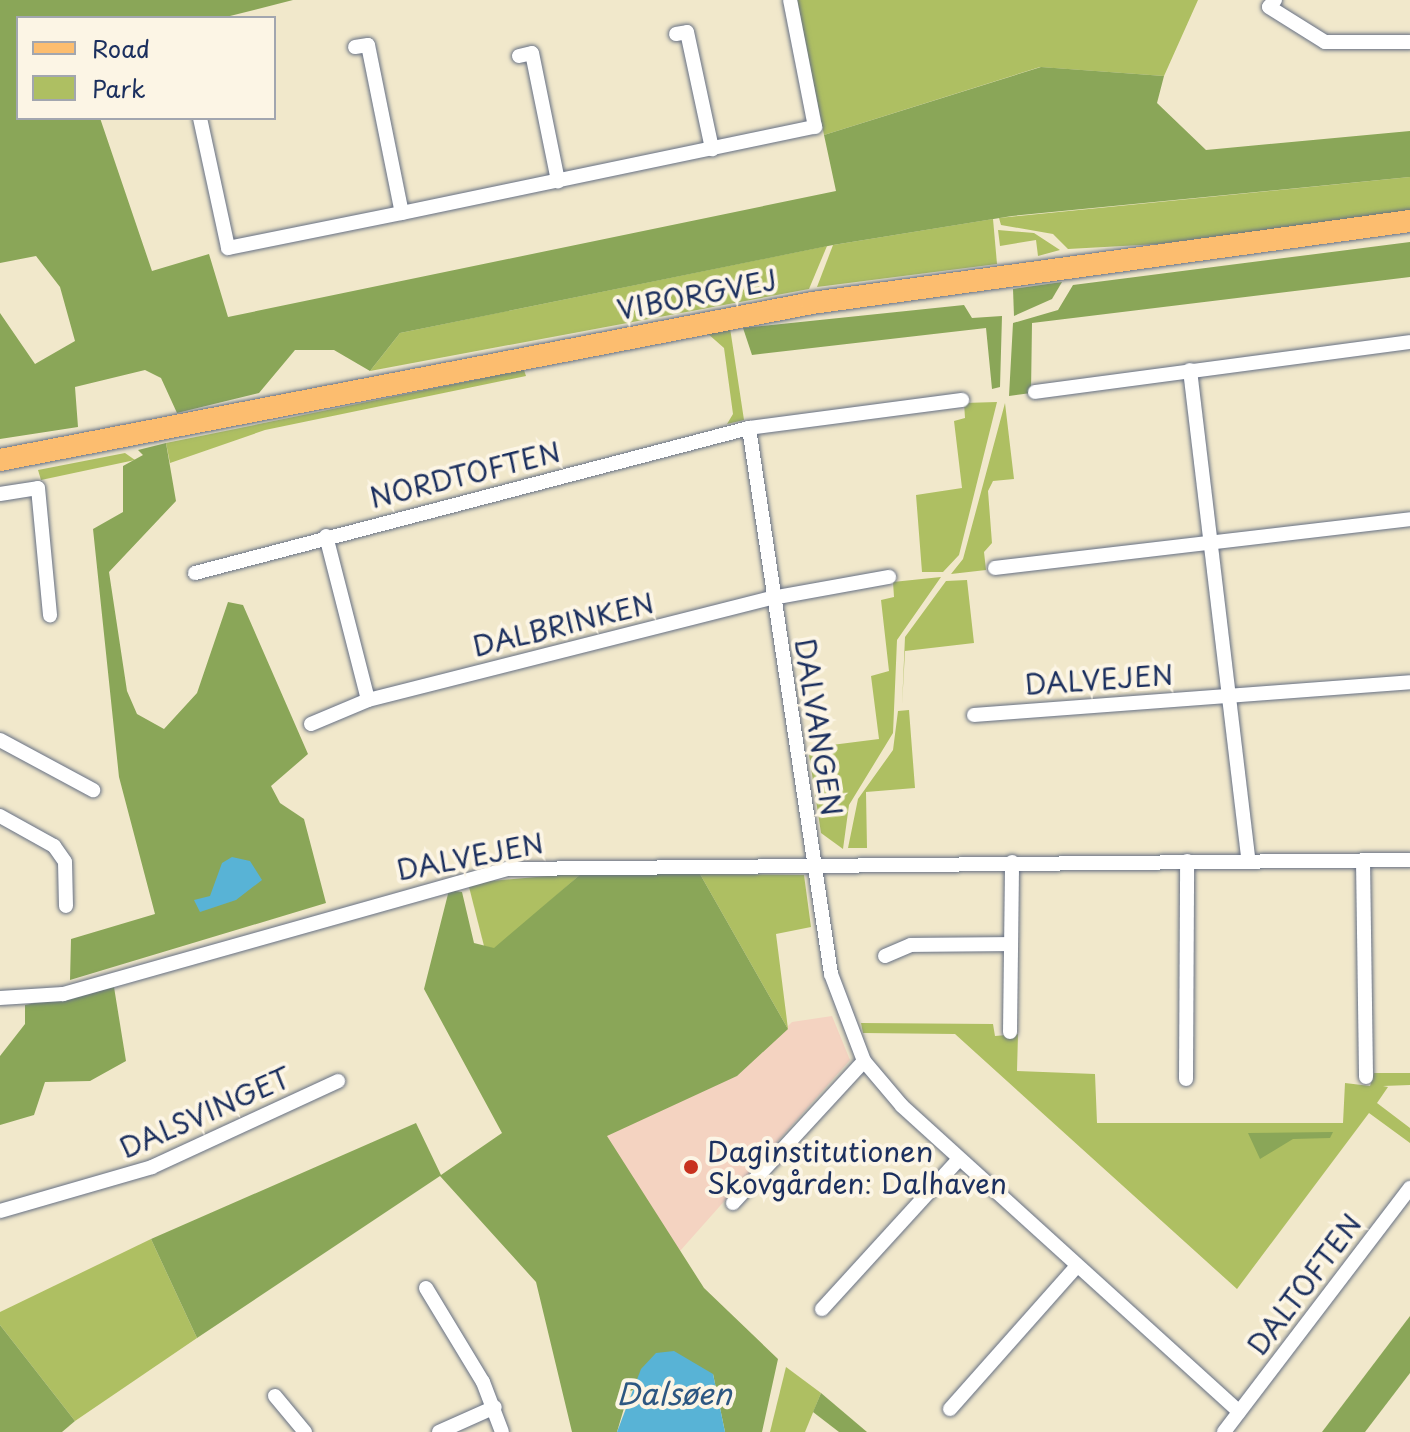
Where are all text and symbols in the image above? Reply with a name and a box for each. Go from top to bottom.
legend [16,16,276,120]
text: Road [92,30,150,66]
text: Park [92,70,146,106]
street label: VIBORGVEJ [614,262,780,326]
street label: NORDTOFTEN [366,434,564,514]
street label: DALBRINKEN [469,585,657,663]
street label: DALVANGEN [788,636,850,818]
street label: DALVEJEN [1024,657,1174,701]
street label: DALVEJEN [394,825,546,887]
street label: DALSVINGET [114,1059,296,1165]
place label: Daginstitutionen Skovgården: Dalhaven [707,1134,1007,1200]
marker: Daginstitutionen Skovgården: Dalhaven [682,1158,700,1176]
street label: DALTOFTEN [1240,1207,1368,1361]
water label: Dalsøen [616,1375,732,1411]

